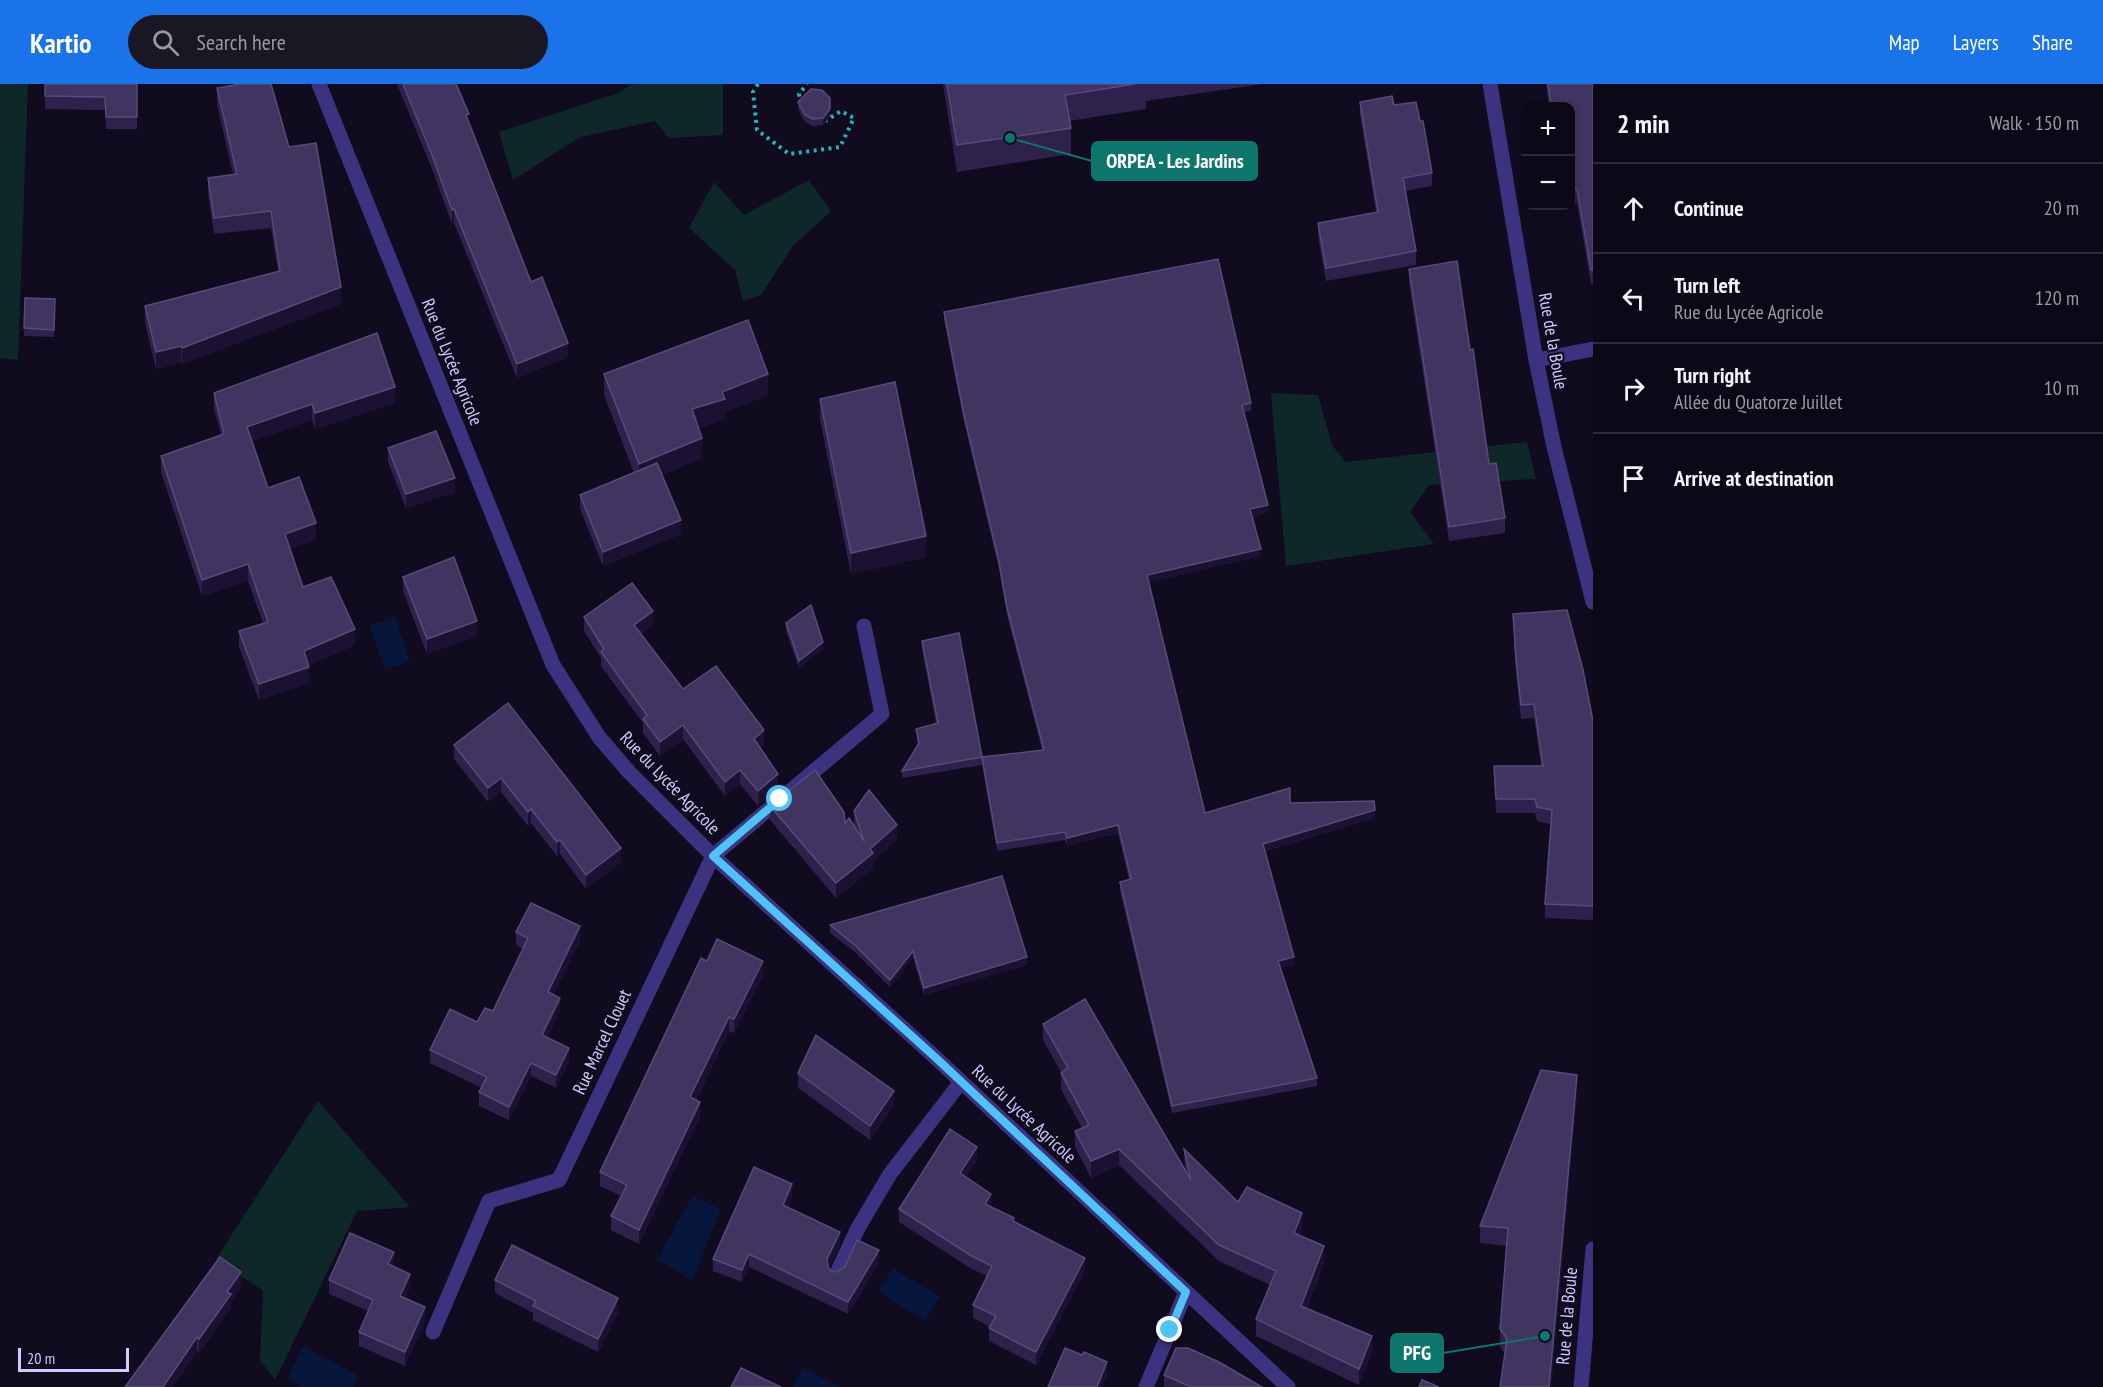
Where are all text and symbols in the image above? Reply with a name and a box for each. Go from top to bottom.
search box [128,15,548,69]
text: Kartio [30,24,92,61]
icon: search [149,26,182,59]
text: Search here [197,28,286,56]
text: Map [1889,29,1920,56]
text: Layers [1953,29,1999,56]
text: Share [2032,29,2073,56]
map controls [1521,102,1575,210]
button: + [1521,102,1575,156]
text: 2 min [1617,107,1670,140]
text: Walk · 150 m [1989,110,2079,136]
callout: ORPEA - Les Jardins [1092,142,1257,180]
text: ORPEA - Les Jardins [1106,148,1244,174]
button: − [1521,156,1575,210]
icon: ahead [1617,192,1650,225]
text: Continue [1674,194,1744,222]
text: 20 m [2044,195,2079,221]
text: Turn left [1674,271,1740,299]
icon: left [1617,282,1650,315]
text: 120 m [2035,285,2079,311]
street label: Rue de la Boule [1534,291,1573,391]
street label: Rue du Lycée Agricole [417,295,488,429]
text: Rue du Lycée Agricole [1674,299,1824,325]
text: Turn right [1674,361,1751,389]
icon: right [1617,372,1650,405]
text: 10 m [2044,375,2079,401]
text: Allée du Quatorze Juillet [1674,389,1842,415]
icon: arrive [1617,462,1650,495]
text: Arrive at destination [1674,464,1834,492]
street label: Rue du Lycée Agricole [615,726,725,839]
route start [766,785,792,811]
street label: Rue Marcel Clouet [567,986,636,1098]
street label: Rue du Lycée Agricole [967,1059,1081,1168]
street label: Rue de la Boule [1551,1266,1582,1366]
route end [1156,1316,1182,1342]
callout: PFG [1391,1334,1443,1372]
text: PFG [1403,1340,1431,1366]
scale bar [18,1345,129,1372]
text: 20 m [27,1348,55,1368]

